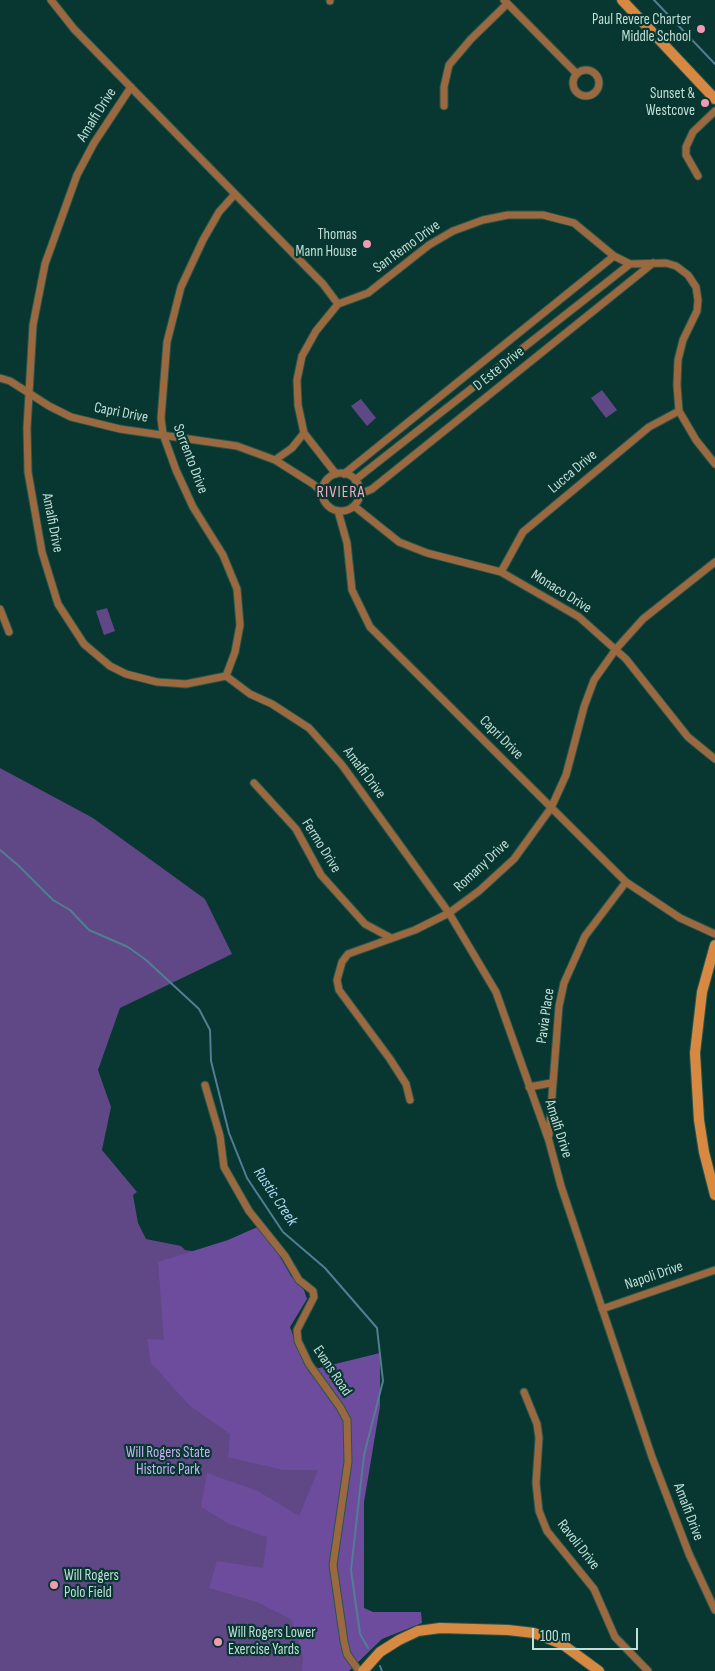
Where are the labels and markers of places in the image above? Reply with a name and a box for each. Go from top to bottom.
place label: Paul Revere Charter Middle School [592,11,691,46]
marker: Paul Revere Charter Middle School [695,23,707,35]
place label: Sunset & Westcove [646,85,695,120]
marker: Sunset & Westcove [699,97,711,109]
place label: Thomas Mann House [296,226,357,261]
marker: Thomas Mann House [361,238,373,250]
place label: Will Rogers Polo Field [64,1567,119,1602]
marker: Will Rogers Polo Field [48,1579,60,1591]
place label: Will Rogers Lower Exercise Yards [228,1624,315,1659]
marker: Will Rogers Lower Exercise Yards [212,1636,224,1648]

